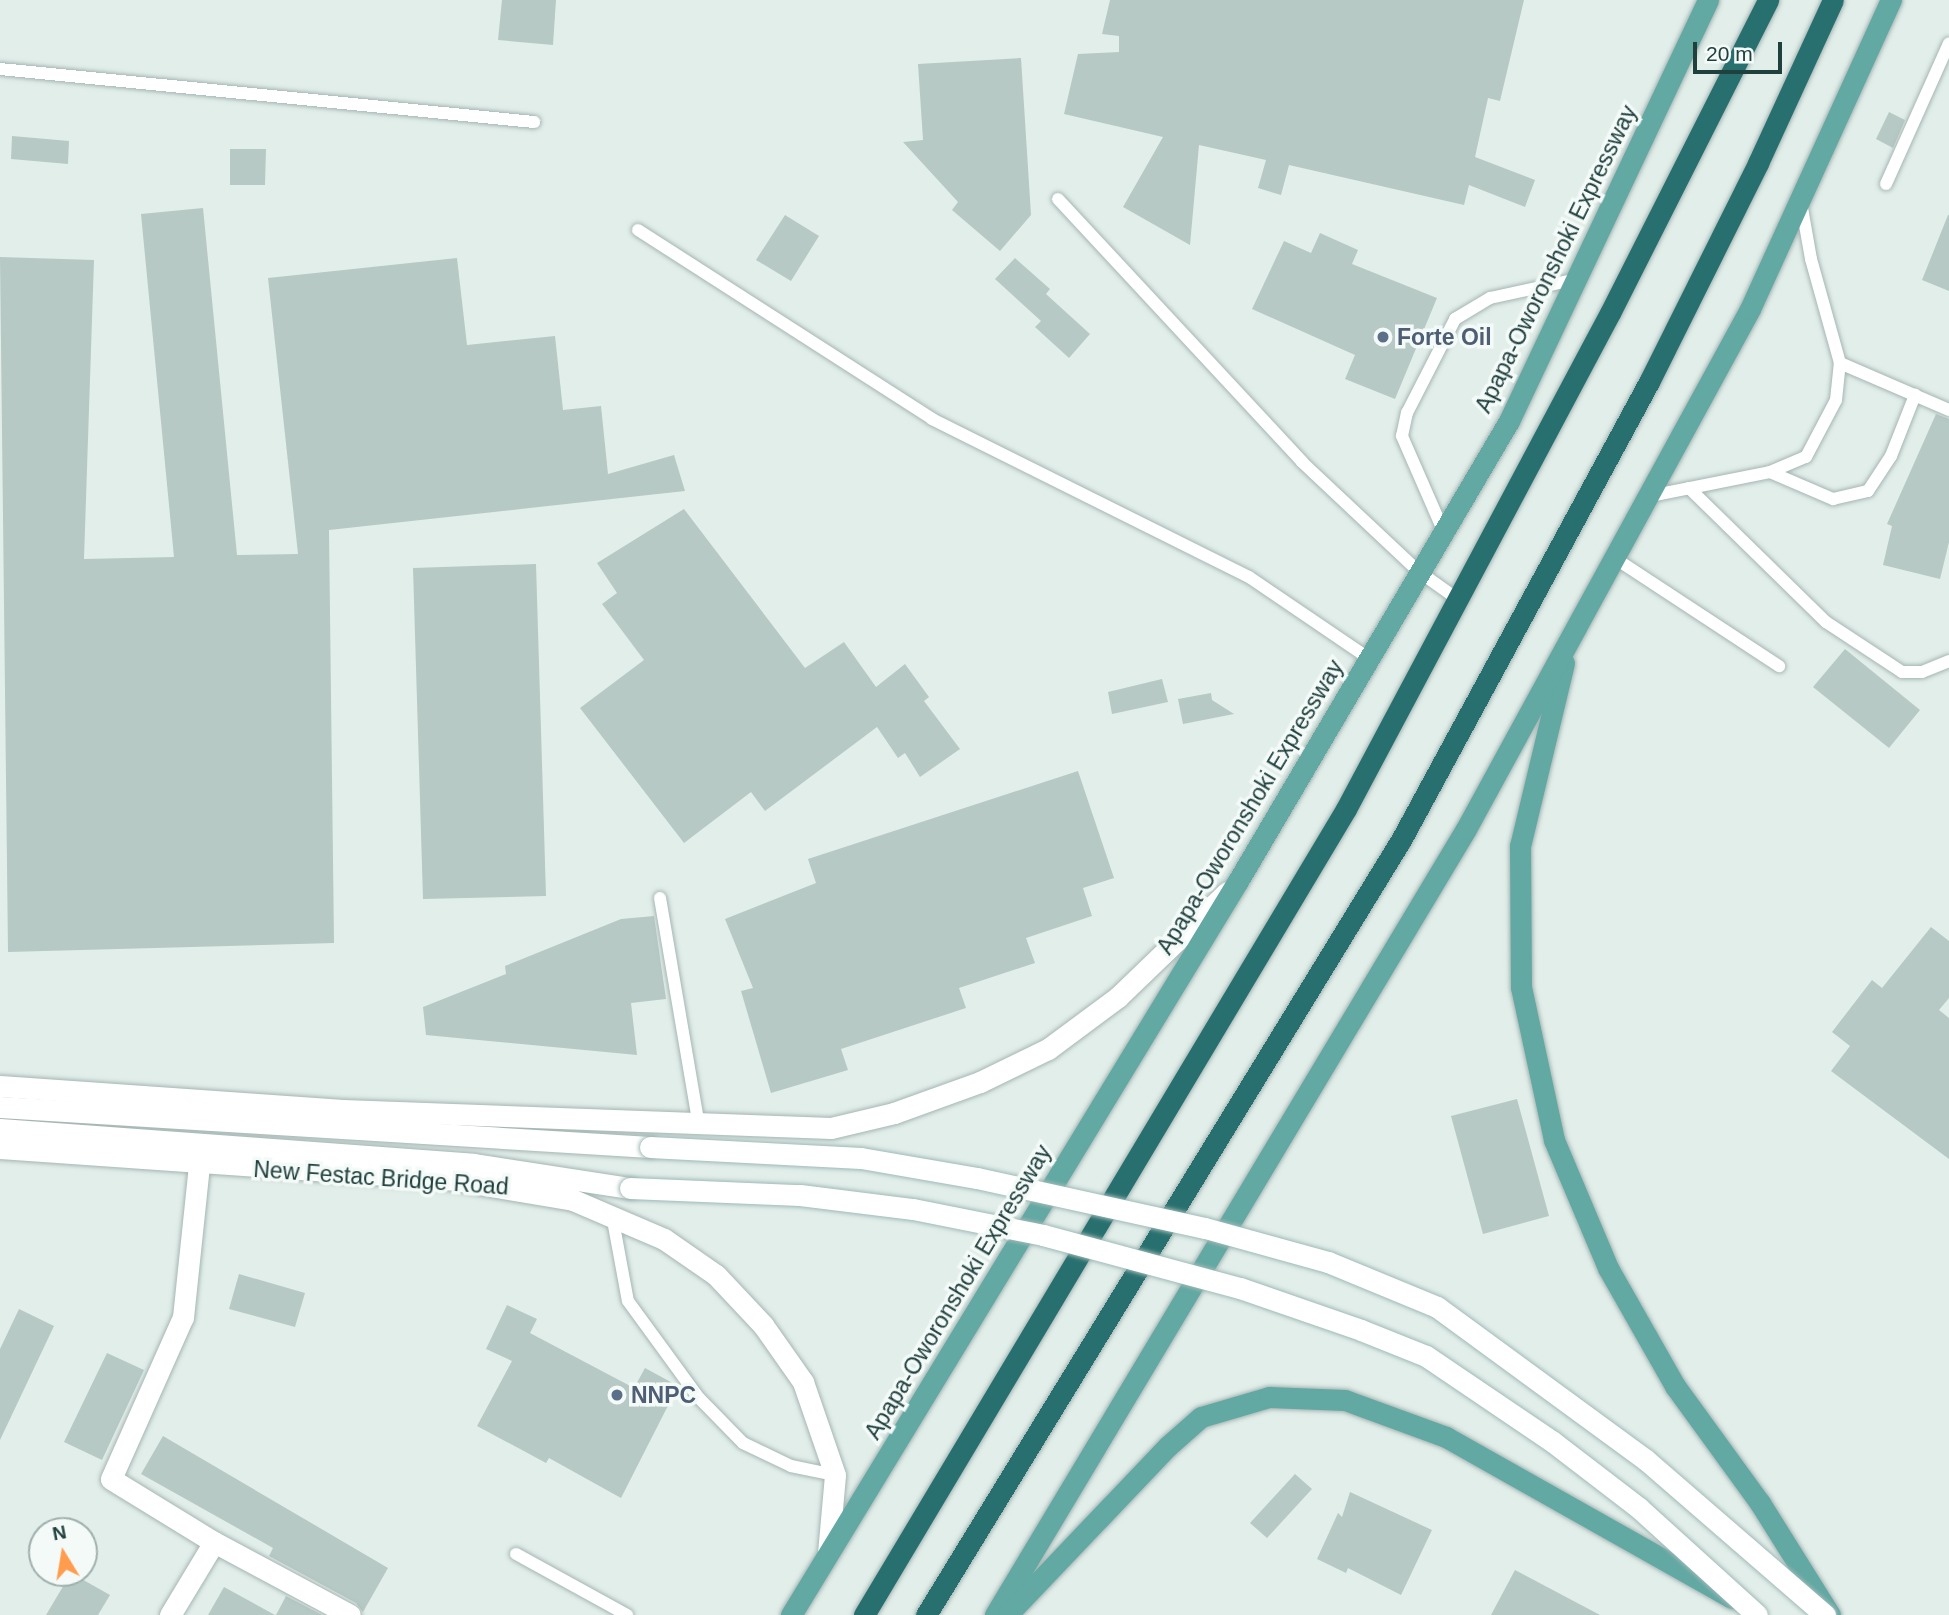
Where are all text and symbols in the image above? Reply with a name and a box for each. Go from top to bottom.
scale bar [1697,28,1786,72]
text: 20 m [1706,42,1753,65]
street label: Apapa-Oworonshoki Expressway [1469,101,1643,417]
place label: Forte Oil [1397,323,1492,351]
marker: Forte Oil [1375,329,1391,345]
street label: Apapa-Oworonshoki Expressway [1151,655,1349,959]
street label: Apapa-Oworonshoki Expressway [859,1140,1057,1444]
street label: New Festac Bridge Road [253,1155,509,1201]
place label: NNPC [631,1381,696,1409]
marker: NNPC [609,1387,625,1403]
north arrow [28,1517,98,1587]
text: N [51,1521,68,1544]

